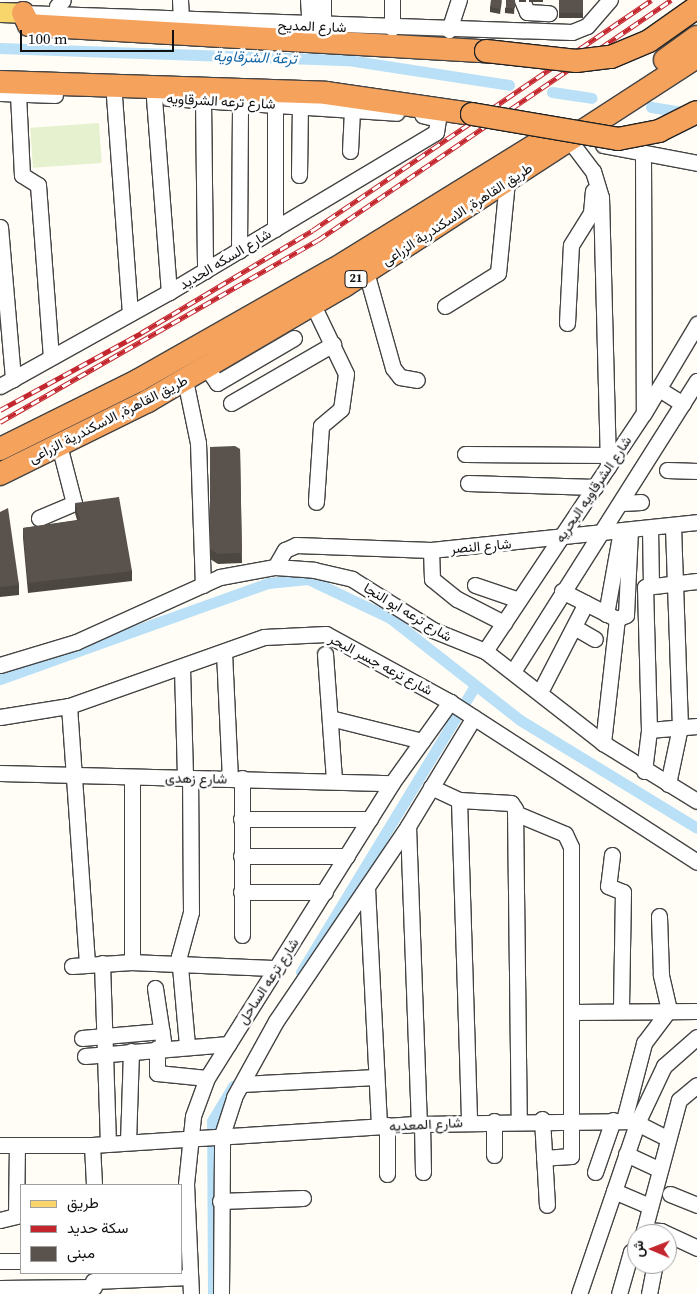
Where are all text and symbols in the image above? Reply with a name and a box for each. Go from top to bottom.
street label: شارع المديح [277,16,347,36]
scale bar [22,20,176,52]
text: 100 m [28,28,68,49]
water label: ترعة الشرقاوية [213,47,297,67]
street label: شارع ترعه الشرقاويه [166,90,276,112]
street label: طريق القاهرة, الاسكندرية الزراعى [379,159,535,269]
street label: شارع السكه الحديد [176,225,274,293]
road number: 21 [344,270,368,288]
street label: طريق القاهرة, الاسكندرية الزراعى [26,372,190,466]
street label: شارع الشرقاويه البحريه [551,433,635,545]
street label: شارع النصر [450,535,512,557]
street label: شارع ترعه ابو النجا [361,579,455,645]
street label: شارع ترعه جسر البحر [326,630,436,698]
street label: شارع زهدى [165,769,227,787]
street label: شارع ترعه الساحل [234,935,302,1027]
street label: شارع المعديه [389,1114,463,1134]
legend [20,1184,182,1274]
text: طريق [67,1192,99,1213]
text: سكة حديد [67,1217,128,1238]
north arrow [627,1224,677,1274]
text: ش [628,1240,648,1257]
text: مبنى [67,1242,95,1263]

